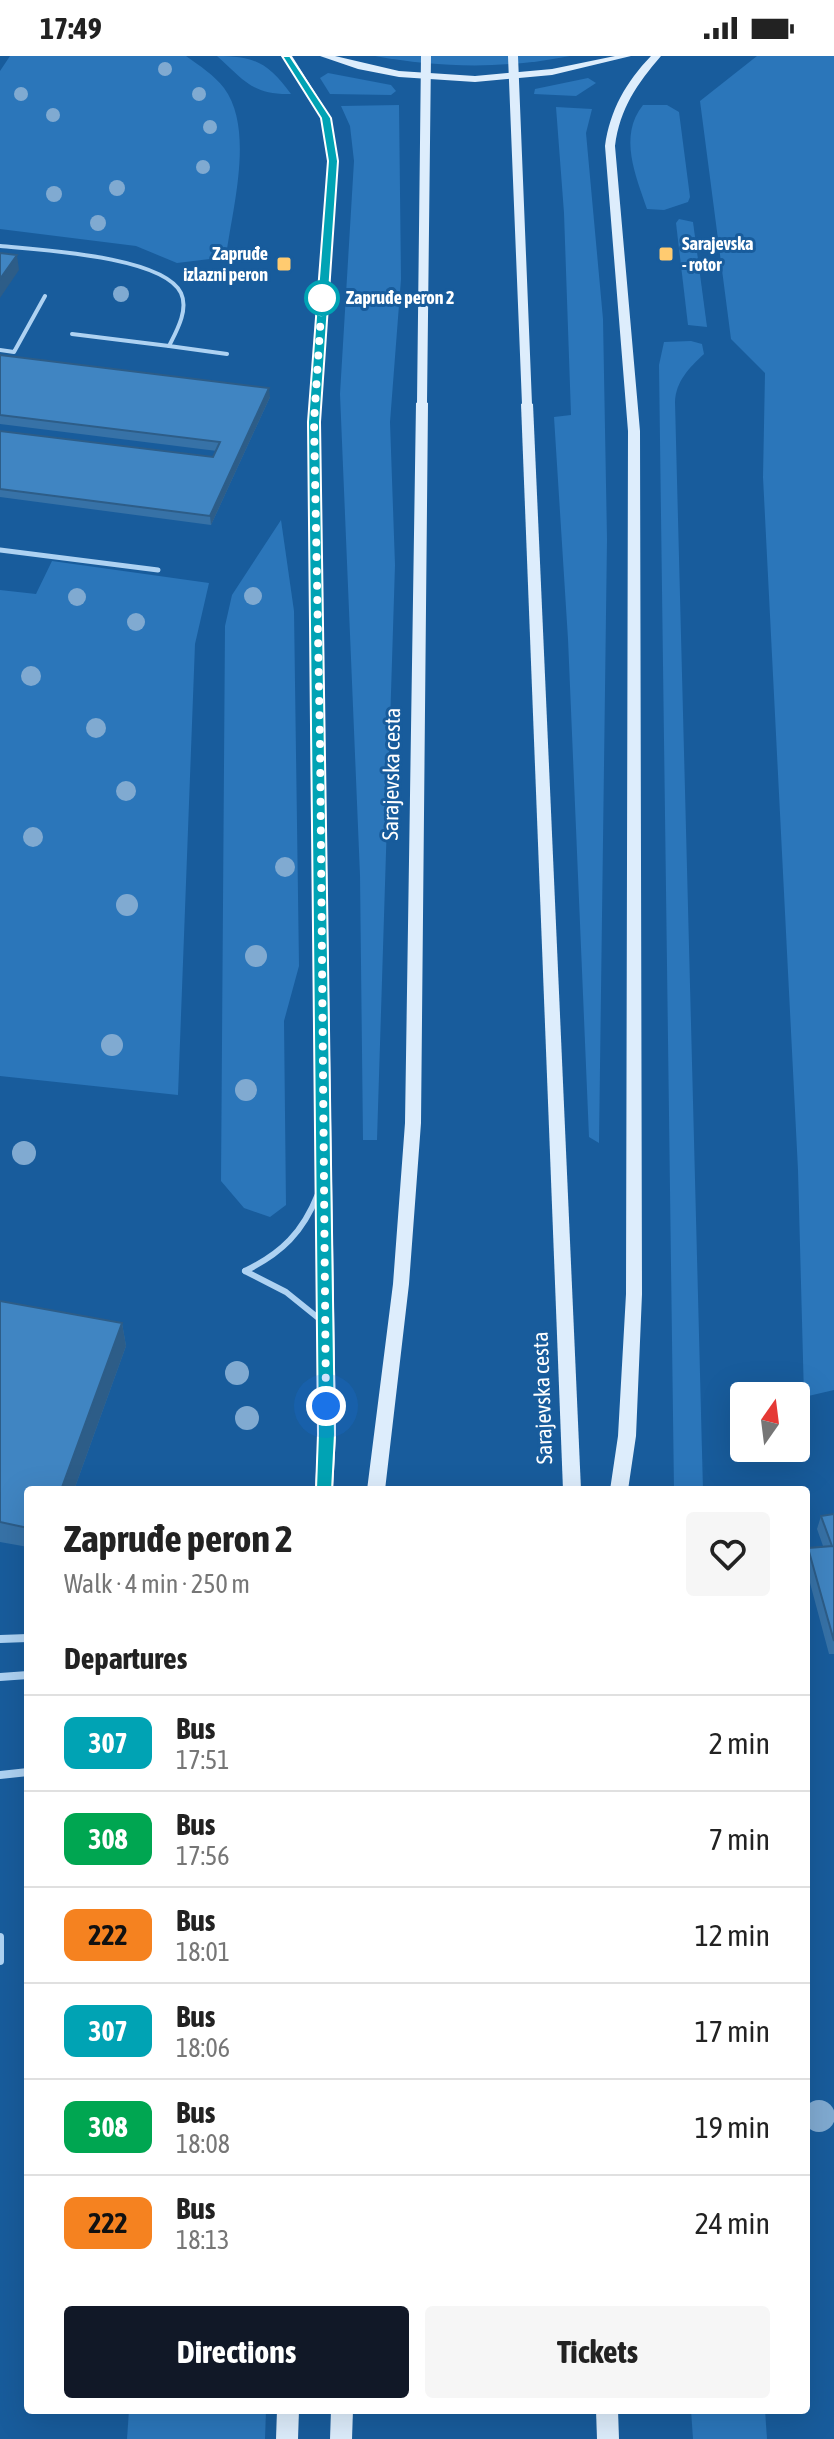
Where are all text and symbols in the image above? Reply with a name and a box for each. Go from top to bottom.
text: 17:49 [40,11,102,45]
place label: Sarajevska - rotor [682,233,753,275]
place label: Zapruđe izlazni peron [183,243,268,285]
marker: Sarajevska - rotor [657,245,675,263]
marker: Zapruđe izlazni peron [275,255,293,273]
marker: Zapruđe peron 2 [305,281,339,315]
place label: Zapruđe peron 2 [346,287,454,308]
street label: Sarajevska cesta [377,707,405,841]
street label: Sarajevska cesta [527,1331,557,1465]
north arrow [730,1382,810,1462]
map controls [730,1382,810,1462]
your location [306,1386,346,1426]
button: heart [686,1512,770,1596]
text: Zapruđe peron 2 [64,1517,293,1560]
text: Walk · 4 min · 250 m [64,1569,250,1599]
text: Departures [64,1641,187,1675]
text: Bus [176,1711,215,1745]
text: 2 min [709,1726,770,1760]
text: 307 [88,1727,128,1759]
text: 17:51 [176,1745,230,1775]
text: Bus [176,1807,215,1841]
text: 7 min [709,1822,770,1856]
text: 308 [88,1823,128,1855]
text: 17:56 [176,1841,230,1871]
text: Bus [176,1903,215,1937]
text: 12 min [695,1918,770,1952]
text: 222 [88,1919,128,1951]
text: 18:01 [176,1937,230,1967]
text: Bus [176,1999,215,2033]
text: 17 min [695,2014,770,2048]
text: 307 [88,2015,128,2047]
text: 18:06 [176,2033,230,2063]
text: Bus [176,2095,215,2129]
text: 19 min [695,2110,770,2144]
text: 308 [88,2111,128,2143]
text: 18:08 [176,2129,230,2159]
text: Bus [176,2191,215,2225]
text: 24 min [695,2206,770,2240]
text: 222 [88,2207,128,2239]
text: 18:13 [176,2225,230,2255]
button: Directions [64,2306,409,2398]
button: Tickets [425,2306,770,2398]

